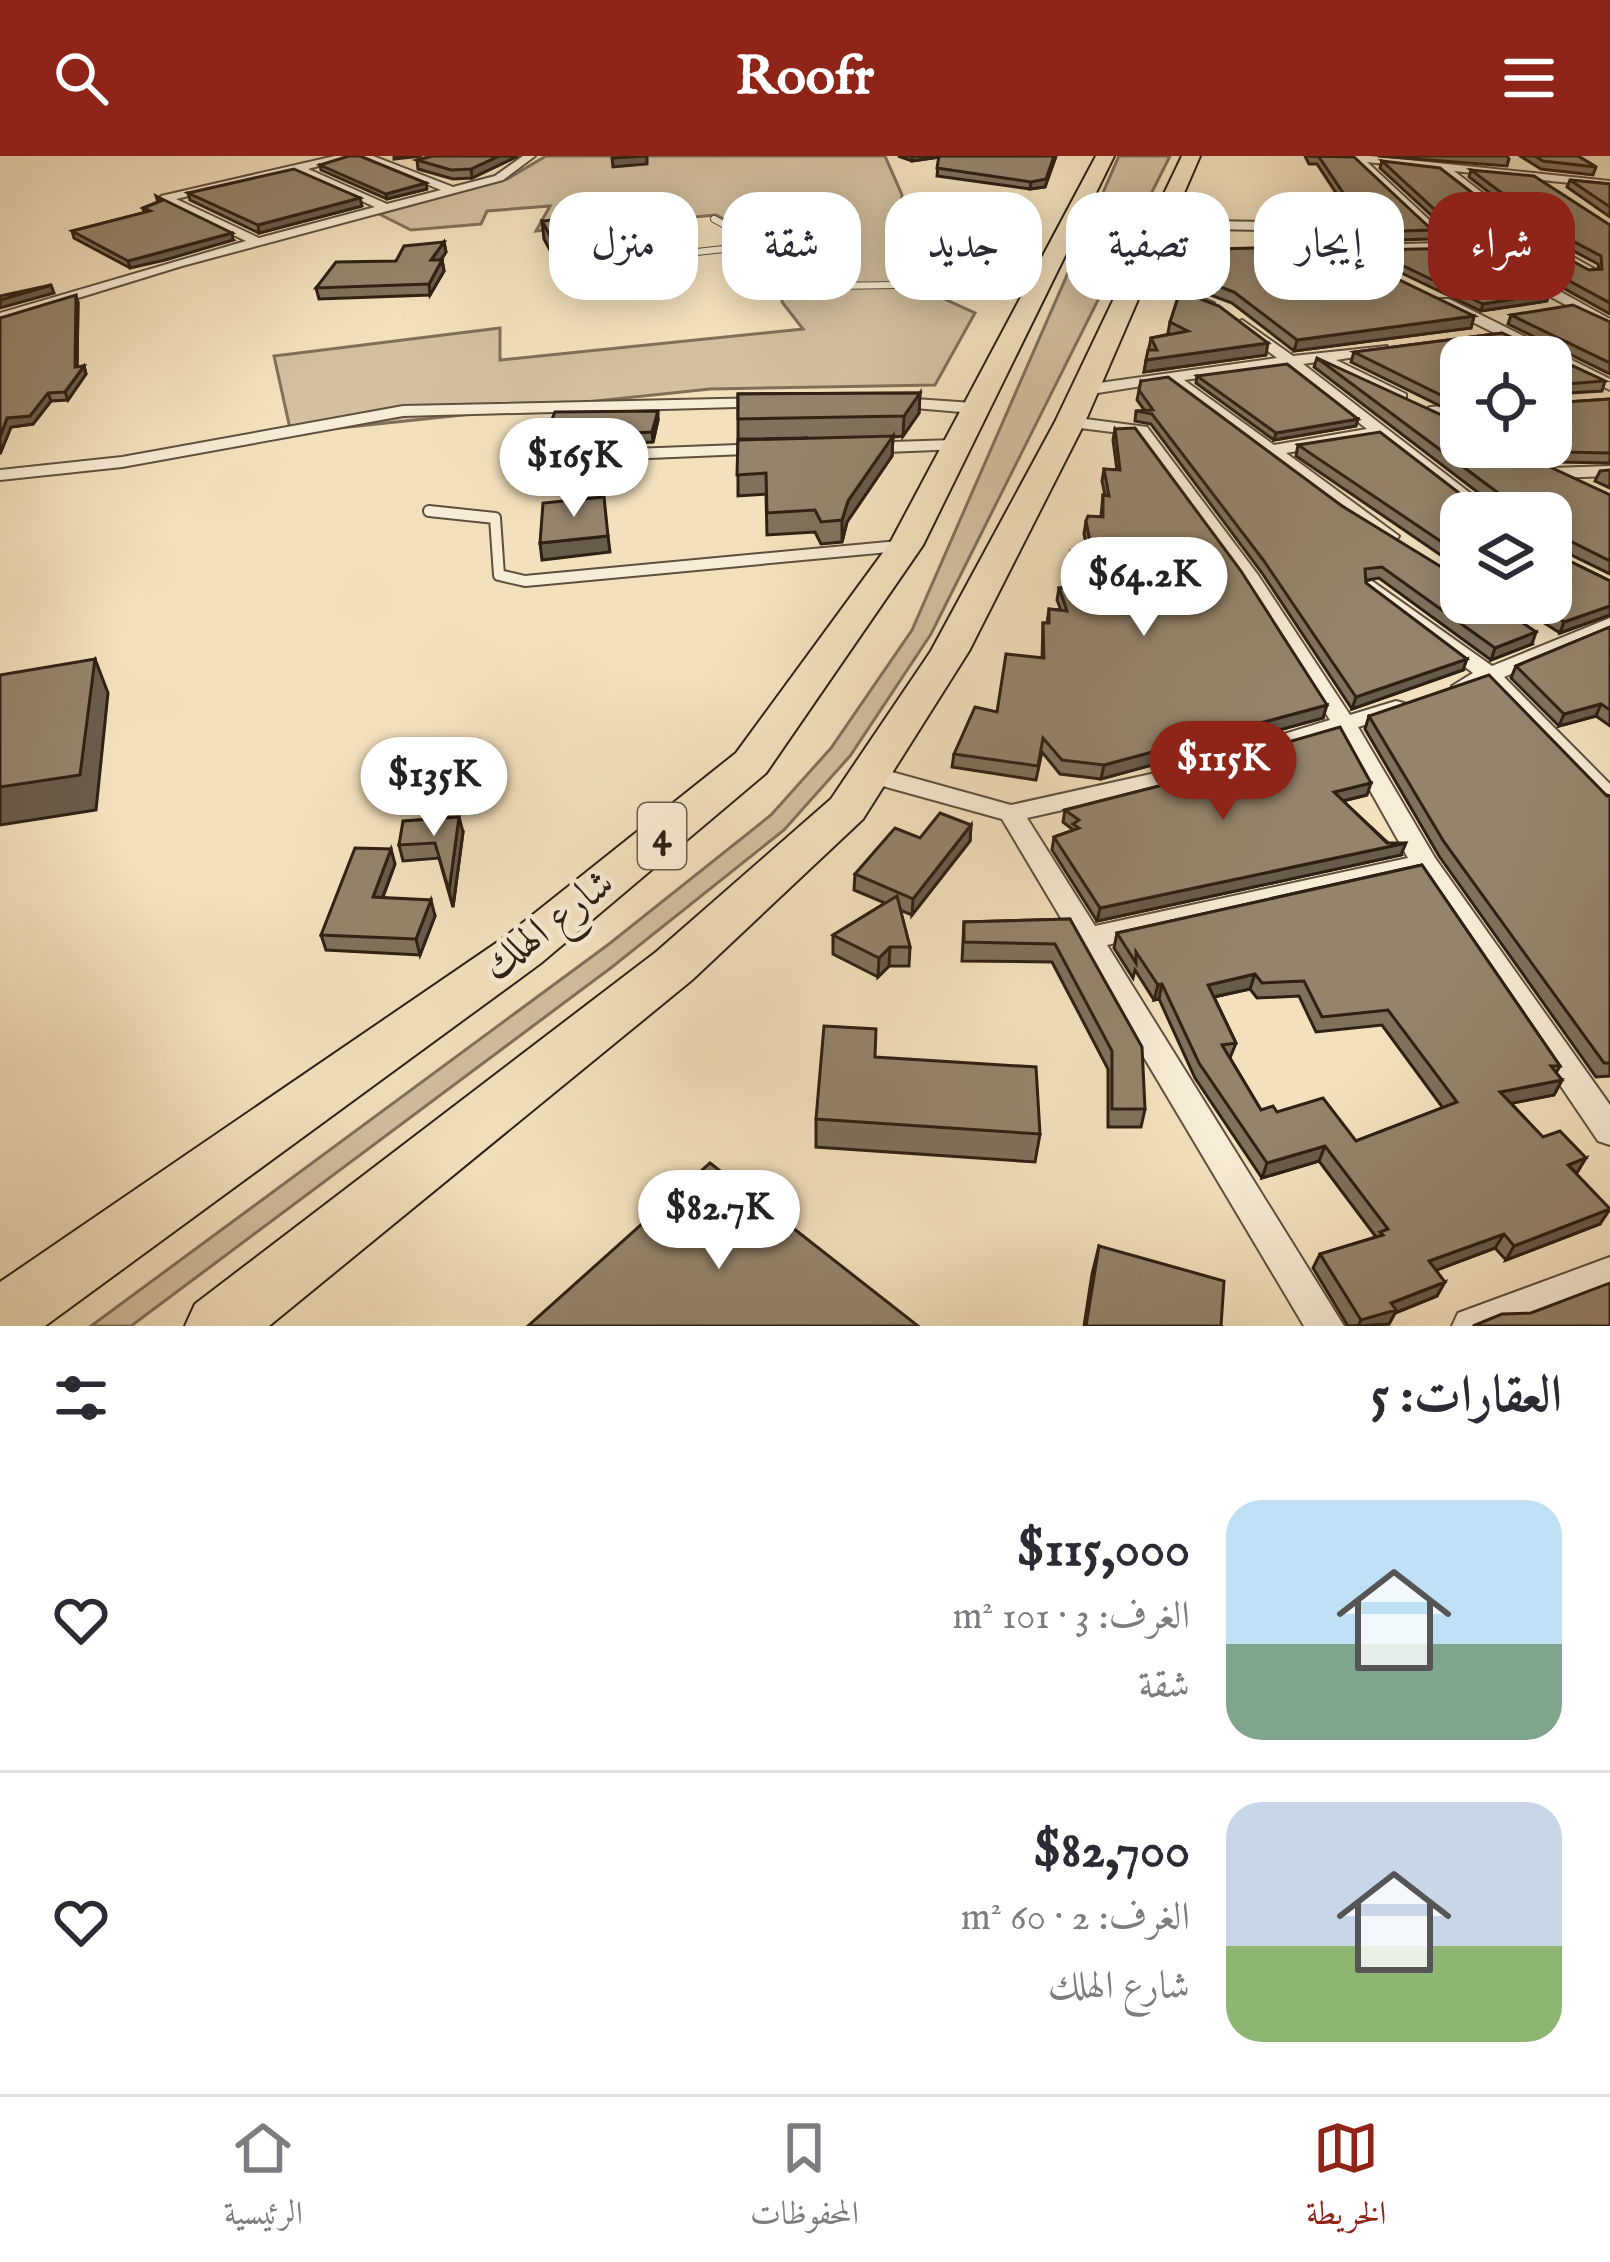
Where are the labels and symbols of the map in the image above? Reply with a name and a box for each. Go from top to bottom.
pin: $165K [490,418,658,520]
pin: $64.2K [1046,537,1242,639]
pin: $115K [1139,721,1307,823]
pin: $135K [350,737,518,839]
road number: 4 [638,803,686,869]
street label: شارع الهلك [472,858,629,999]
pin: $82.7K [621,1170,817,1272]

